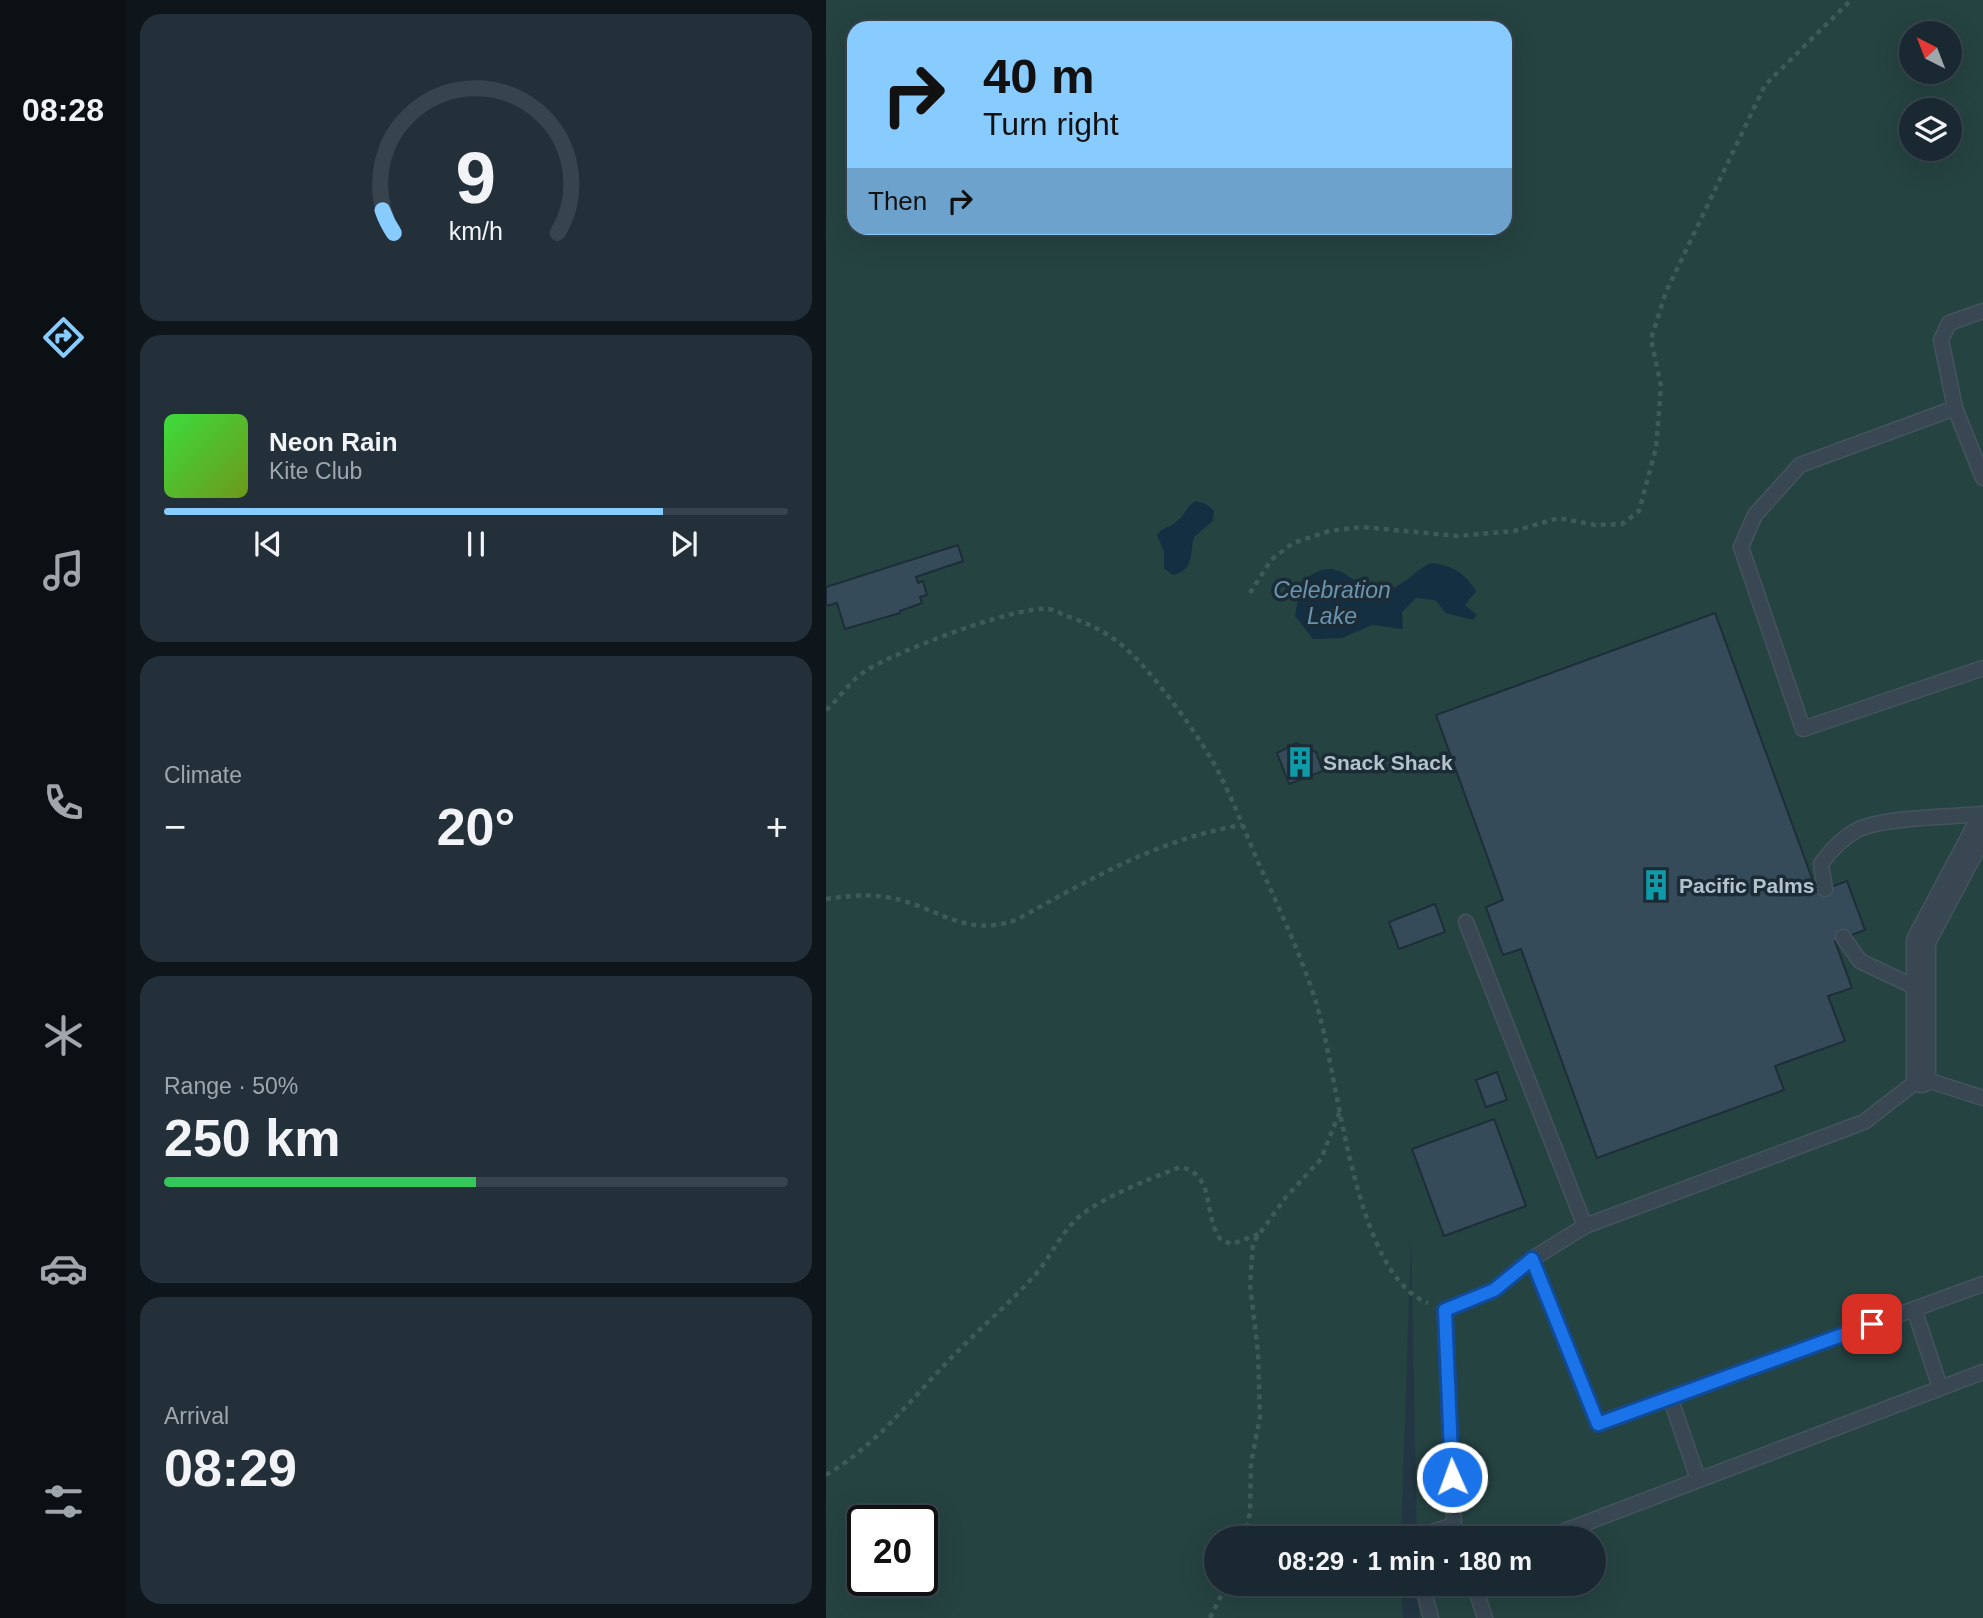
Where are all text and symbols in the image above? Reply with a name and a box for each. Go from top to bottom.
north arrow [1899,21,1962,84]
map controls [1899,21,1962,161]
icon: right [868,49,959,140]
text: 40 m [983,49,1095,103]
text: 08:28 [22,92,104,128]
button: layers [1899,98,1962,161]
text: Turn right [983,106,1119,142]
text: 9 [456,138,496,219]
icon: right [941,182,979,220]
text: Then [868,186,927,216]
text: km/h [449,217,503,245]
icon: directions [39,313,88,362]
text: Neon Rain [269,427,398,457]
text: Kite Club [269,458,362,484]
icon: previous [249,525,287,563]
icon: pause [457,525,495,563]
icon: next [665,525,703,563]
icon: music [39,546,88,595]
water label: Celebration Lake [1273,577,1391,629]
building icon: Snack Shack [1283,745,1317,779]
place label: Snack Shack [1323,751,1453,774]
text: Climate [164,762,242,788]
icon: phone [39,778,88,827]
text: 20° [437,798,515,856]
text: − [164,806,186,848]
text: + [766,806,788,848]
building icon: Pacific Palms [1639,868,1673,902]
place label: Pacific Palms [1679,874,1814,897]
icon: climate [39,1011,88,1060]
text: Range · 50% [164,1073,298,1099]
text: 250 km [164,1109,340,1167]
icon: car [39,1244,88,1293]
pin [1842,1294,1902,1354]
icon: arrive [1853,1305,1891,1343]
text: Arrival [164,1403,229,1429]
text: 08:29 [164,1439,297,1497]
position arrow [1415,1440,1489,1514]
icon: filters [39,1477,88,1526]
speed limit sign: 20 [847,1505,938,1596]
text: 08:29 · 1 min · 180 m [1278,1546,1532,1576]

